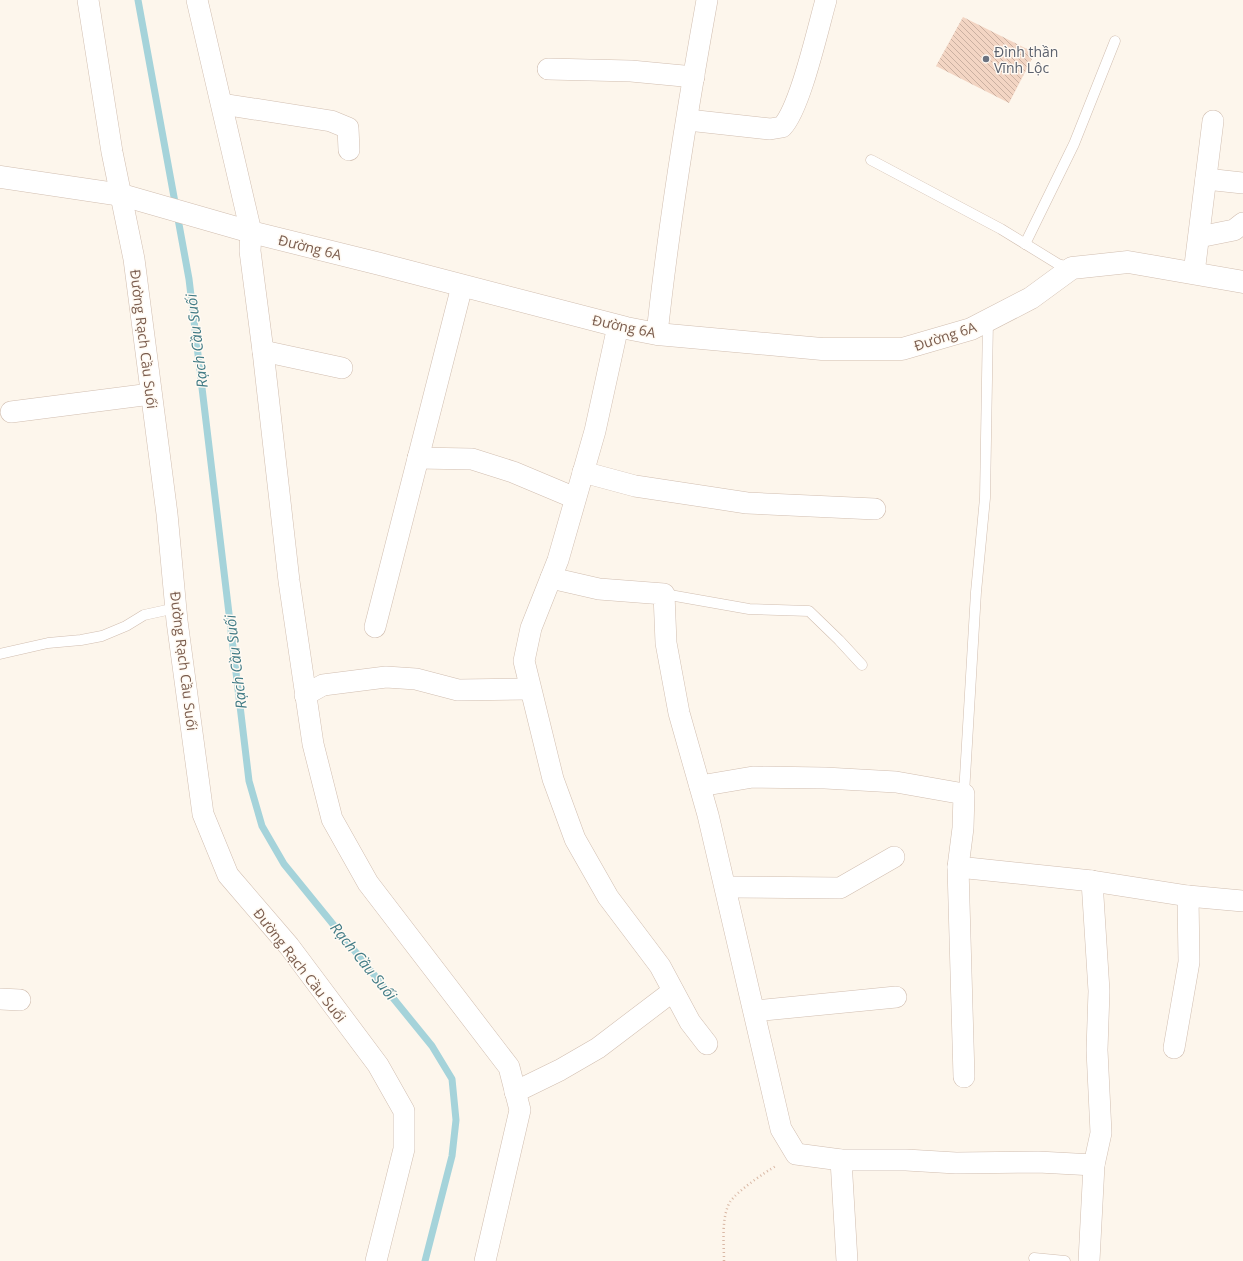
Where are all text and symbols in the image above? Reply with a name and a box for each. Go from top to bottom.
place label: Đình thần Vĩnh Lộc [994,42,1058,77]
marker: Đình thần Vĩnh Lộc [981,54,991,64]
street label: Đường 6A [276,230,344,264]
street label: Đường Rạch Cầu Suối [126,268,162,410]
water label: Rạch Cầu Suối [180,293,212,389]
street label: Đường 6A [590,310,658,342]
street label: Đường 6A [911,317,979,355]
street label: Đường Rạch Cầu Suối [166,590,202,732]
water label: Rạch Cầu Suối [219,614,251,710]
street label: Đường Rạch Cầu Suối [249,904,351,1026]
water label: Rạch Cầu Suối [326,918,402,1004]

